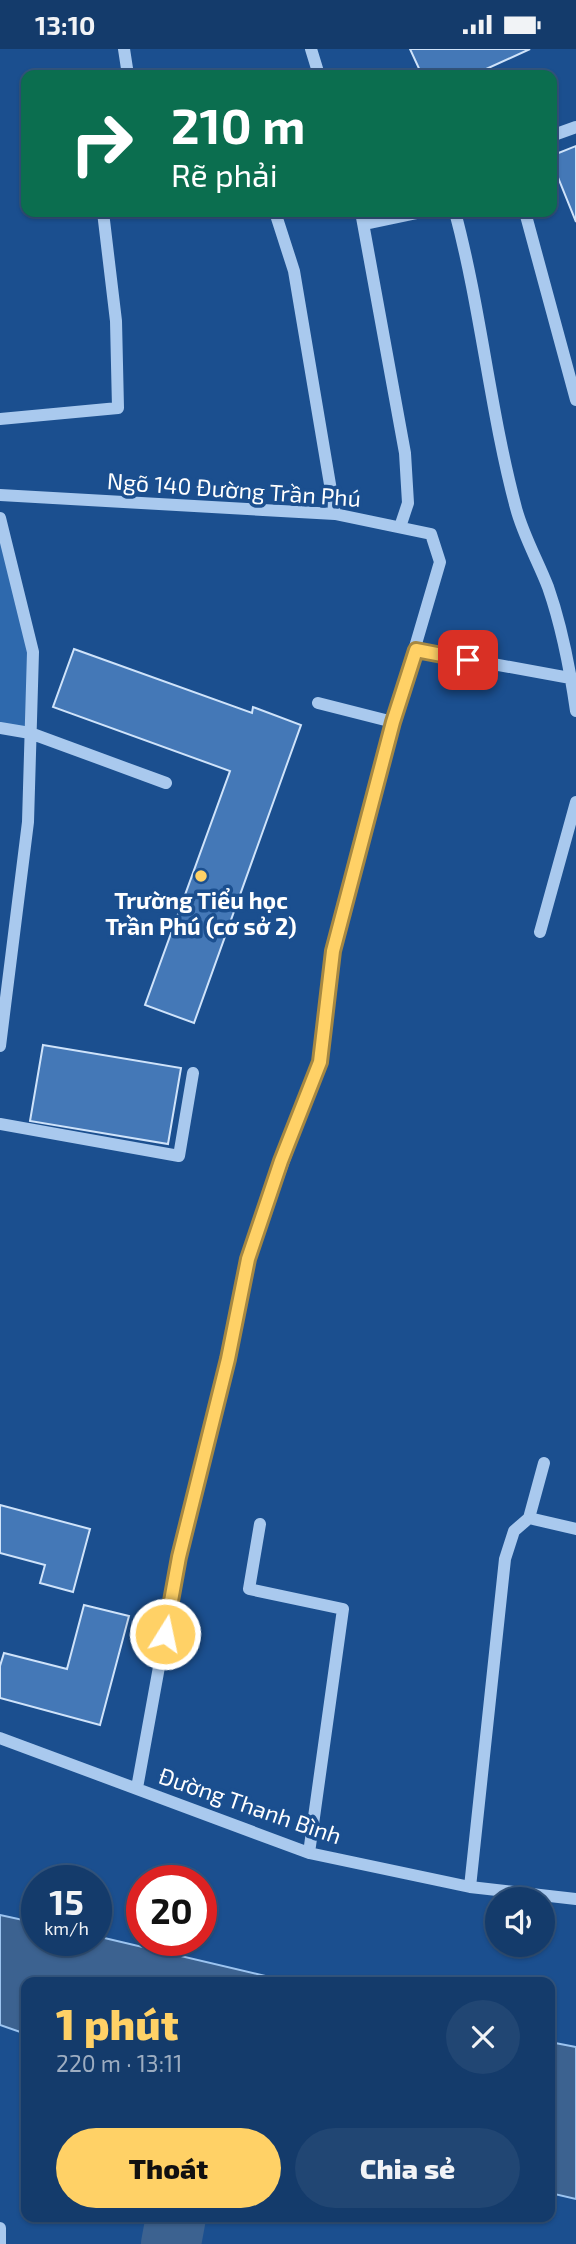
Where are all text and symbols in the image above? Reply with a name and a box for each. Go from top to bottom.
text: 13:10 [35,9,95,40]
text: 210 m [171,95,305,154]
icon: right [56,98,147,189]
text: Rẽ phải [171,155,278,193]
street label: Ngõ 140 Đường Trần Phú [106,466,362,512]
pin [438,630,498,690]
icon: arrive [449,641,487,679]
marker: Trường Tiểu học Trần Phú (cơ sở 2) [193,868,209,884]
place label: Trường Tiểu học Trần Phú (cơ sở 2) [105,886,297,940]
position arrow [128,1597,202,1671]
street label: Đường Thanh Bình [155,1761,345,1849]
speed limit sign: 20 [126,1865,217,1956]
text: 15 [49,1880,84,1922]
map controls [485,1887,555,1957]
button: sound [485,1887,555,1957]
text: km/h [44,1917,89,1939]
text: 1 phút [56,1998,179,2048]
button: close [446,2000,520,2074]
text: 220 m · 13:11 [56,2049,182,2077]
button: Thoát [56,2128,281,2208]
button: Chia sẻ [295,2128,520,2208]

